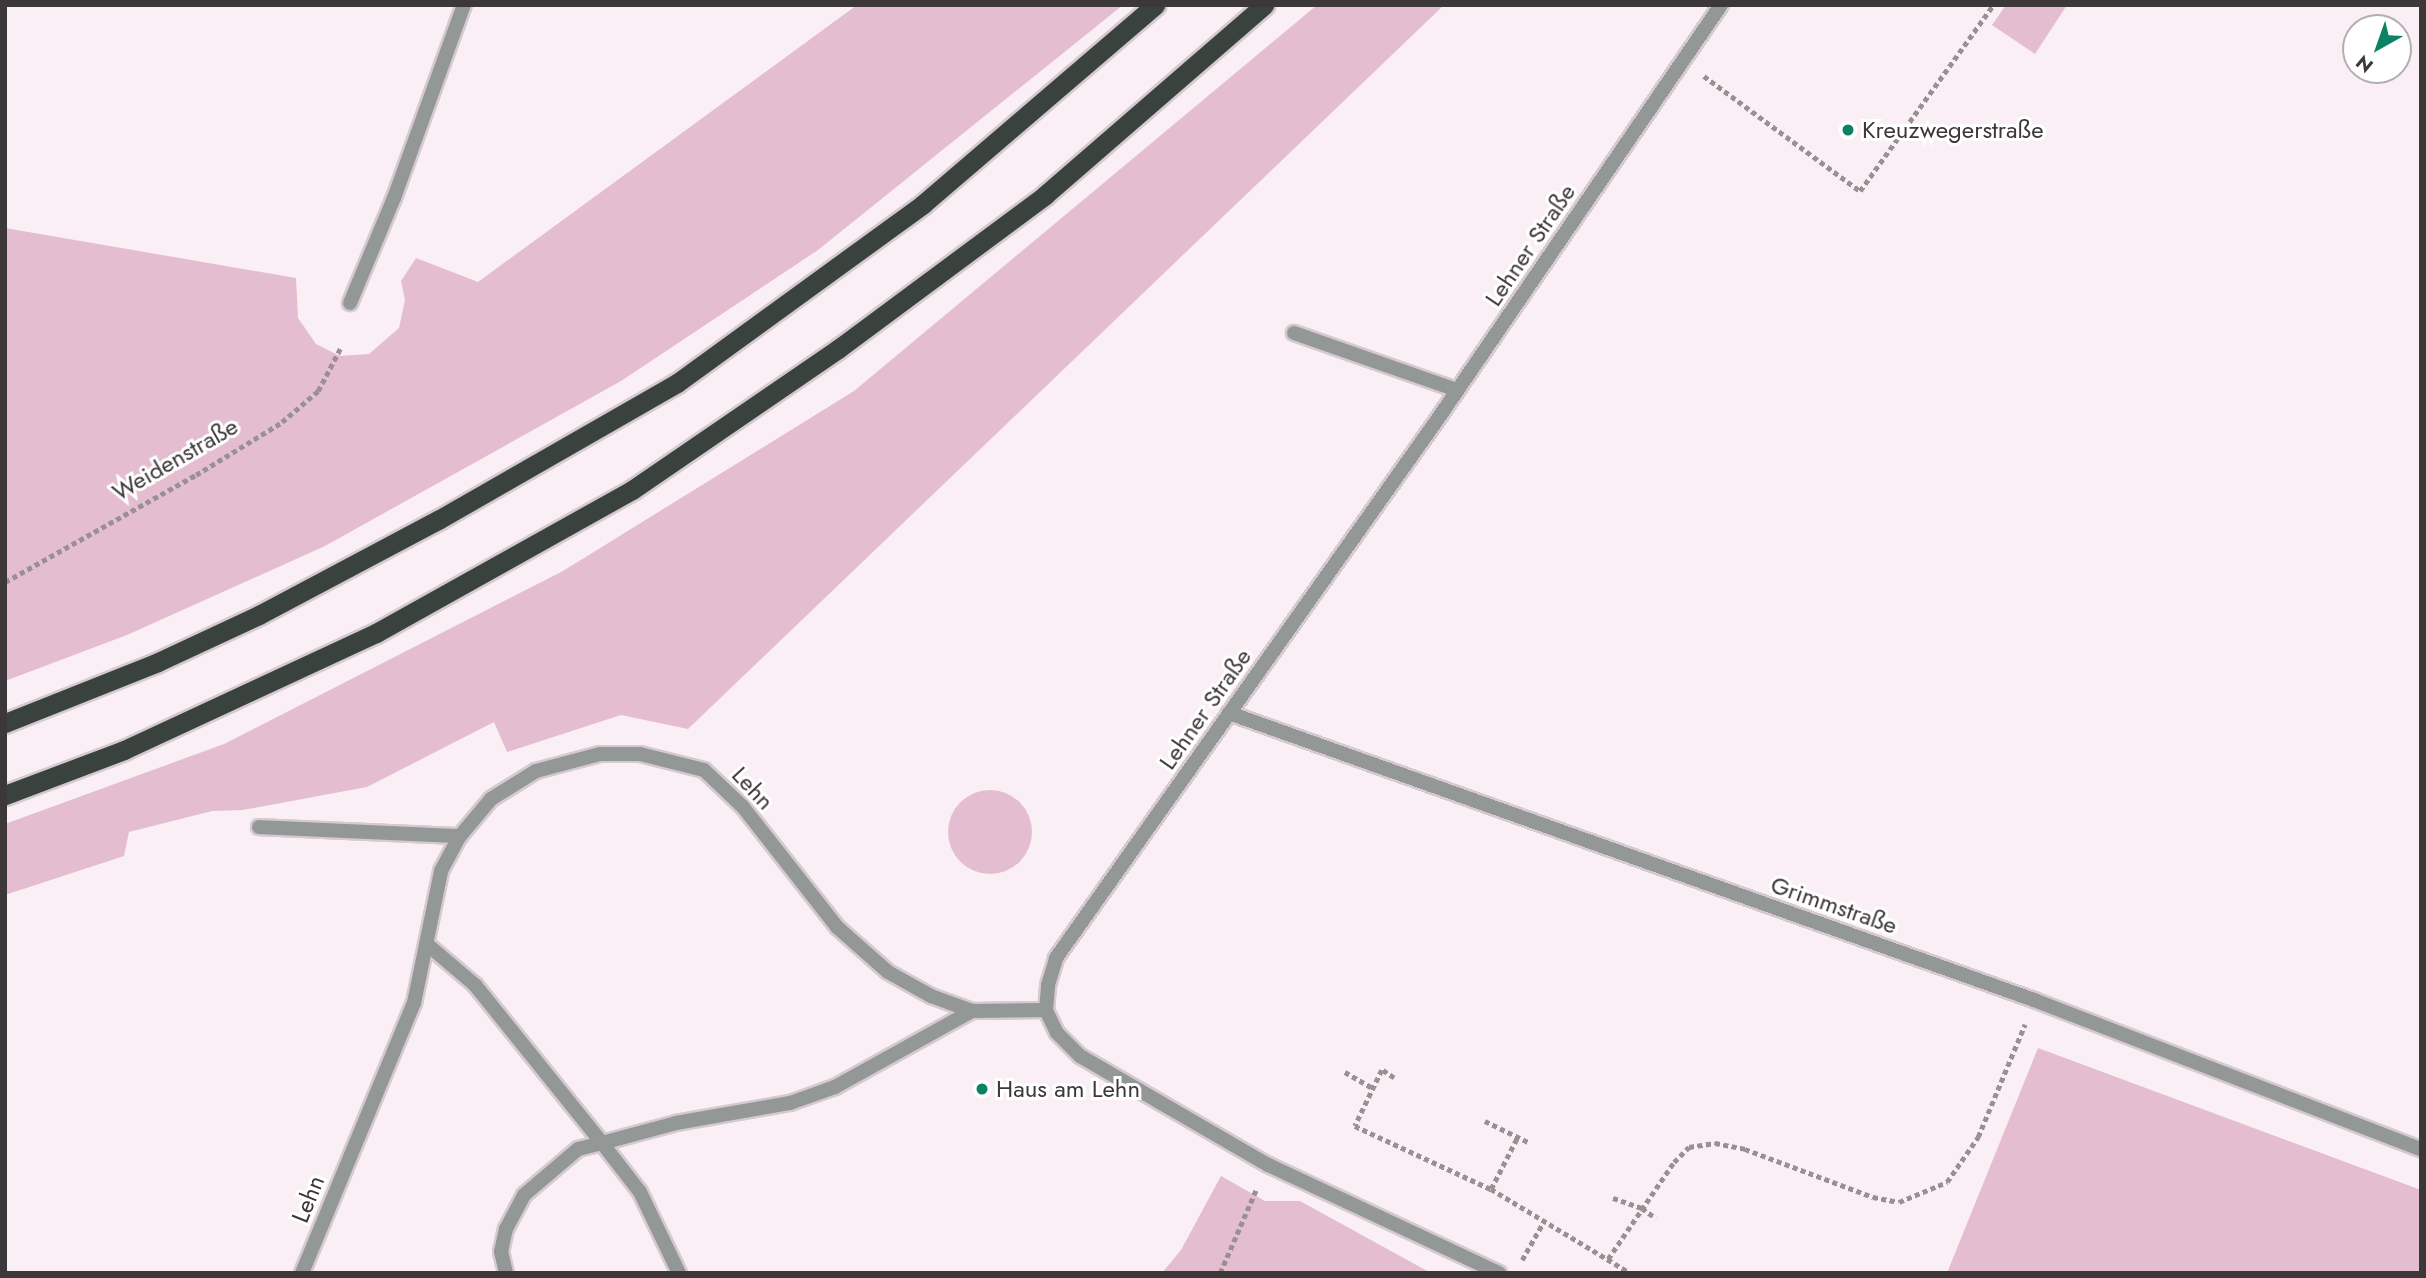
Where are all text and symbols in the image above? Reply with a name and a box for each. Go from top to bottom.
north arrow [2342,14,2412,84]
text: N [2350,49,2379,79]
place label: Kreuzwegerstraße [1862,116,2044,144]
marker: Kreuzwegerstraße [1840,122,1856,138]
street label: Lehner Straße [1479,179,1581,311]
street label: Weidenstraße [107,411,243,507]
street label: Lehner Straße [1153,643,1257,775]
street label: Lehn [726,760,780,816]
street label: Grimmstraße [1767,870,1901,940]
place label: Haus am Lehn [996,1075,1140,1103]
marker: Haus am Lehn [974,1081,990,1097]
street label: Lehn [286,1171,330,1227]

